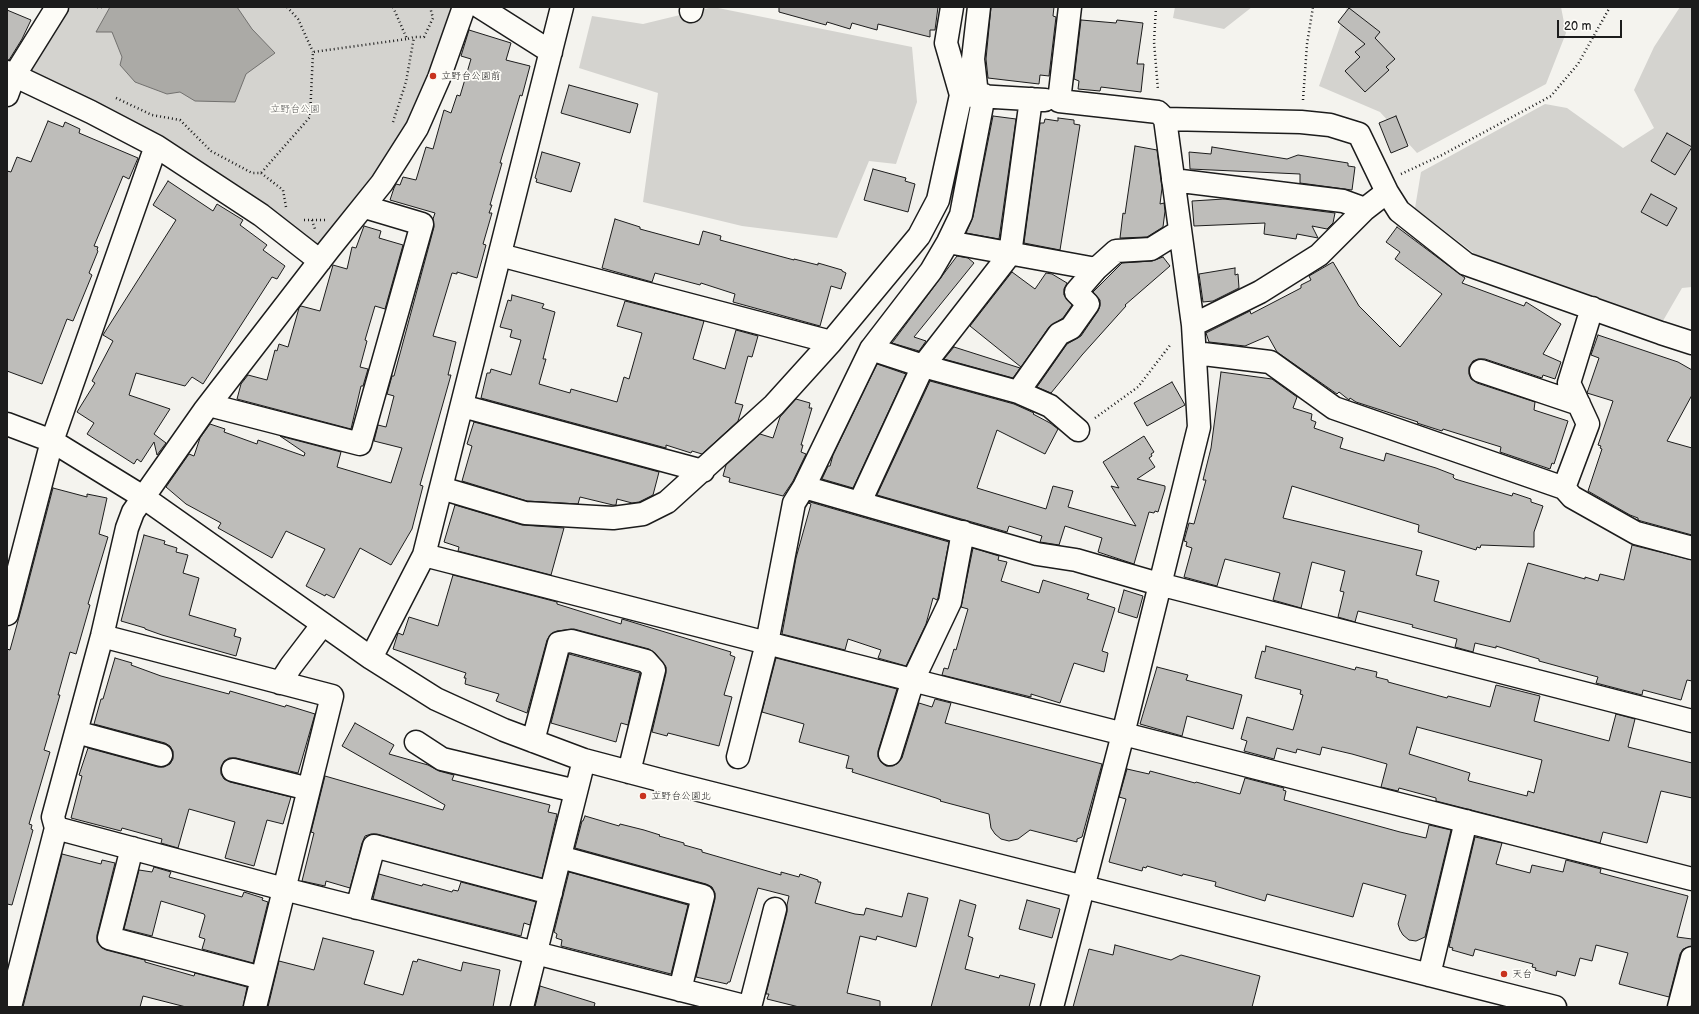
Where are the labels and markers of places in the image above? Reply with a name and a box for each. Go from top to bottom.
place label: 立野台公園前 [441,70,501,82]
marker: 立野台公園前 [428,71,438,81]
place label: 立野台公園北 [651,790,711,802]
marker: 立野台公園北 [638,791,648,801]
place label: 天台 [1512,968,1532,980]
marker: 天台 [1499,969,1509,979]

